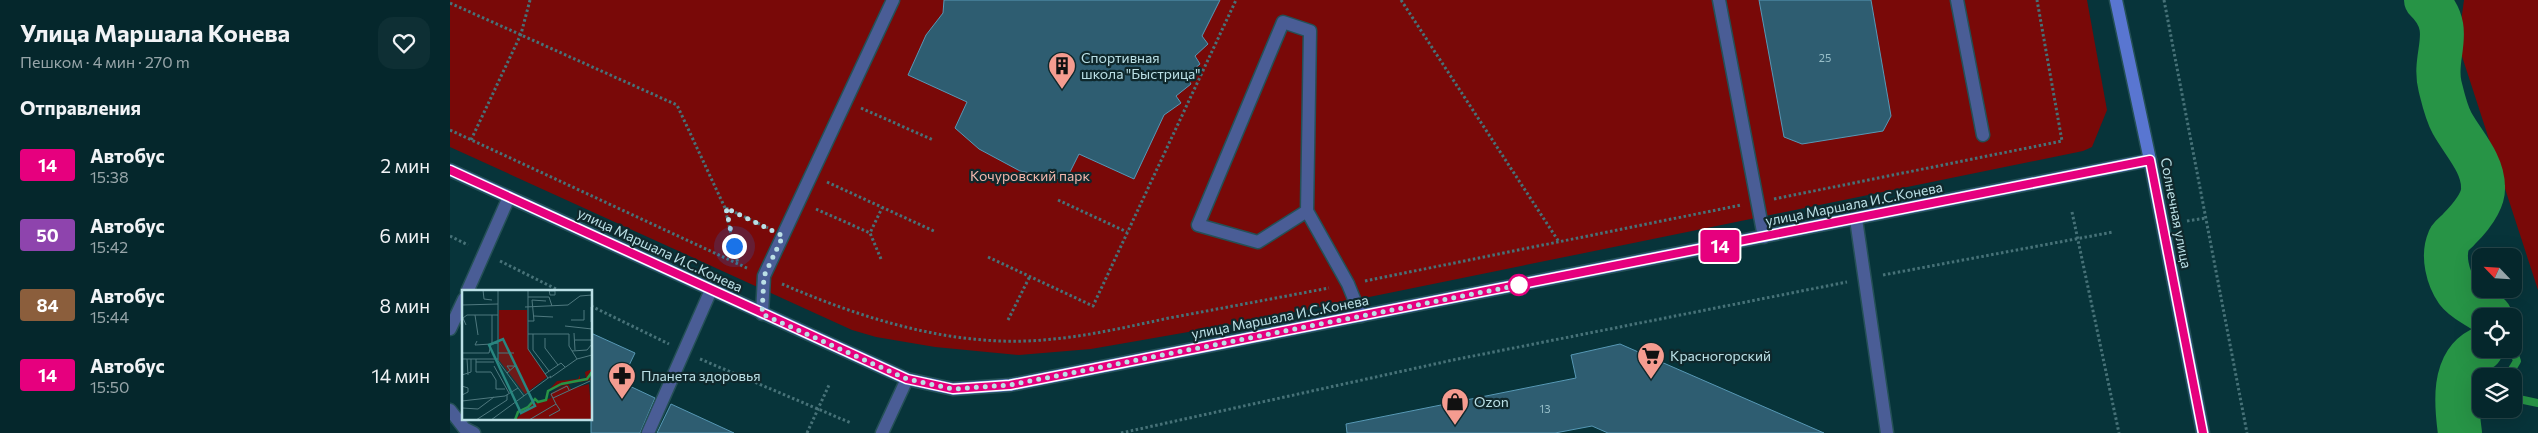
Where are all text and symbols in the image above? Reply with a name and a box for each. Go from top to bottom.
button: heart [378,17,430,69]
text: Улица Маршала Конева [20,18,290,47]
place label: Спортивная школа "Быстрица" [1081,49,1201,82]
building icon: Спортивная школа "Быстрица" [1047,51,1077,90]
house number: 25 [1819,51,1831,64]
text: Пешком · 4 мин · 270 m [20,52,190,71]
text: Отправления [20,96,141,119]
text: Автобус [90,144,165,167]
text: 14 [38,154,57,176]
text: 2 мин [381,154,430,177]
street label: Солнечная улица [2157,156,2196,270]
text: 15:38 [90,167,129,186]
park label: Кочуровский парк [970,167,1090,184]
street label: улица Маршала И.С.Конева [1764,178,1944,229]
street label: улица Маршала И.С.Конева [575,204,745,295]
text: Автобус [90,214,165,237]
text: 50 [36,224,59,246]
text: 6 мин [380,224,430,247]
line badge: 14 [1698,230,1742,262]
your location [722,234,747,259]
text: 14 [1710,235,1730,257]
text: 15:42 [90,237,128,256]
north arrow [2472,248,2522,298]
map controls [2472,248,2522,418]
unlabelled marker [1508,274,1530,296]
text: Автобус [90,284,165,307]
inset map [462,290,592,420]
street label: улица Маршала И.С.Конева [1190,291,1370,342]
text: 84 [36,294,59,316]
text: 8 мин [380,294,430,317]
text: 15:44 [90,307,129,326]
button: locate [2472,308,2522,358]
supermarket icon: Красногорский [1636,341,1666,380]
place label: Красногорский [1670,347,1771,364]
text: Автобус [90,354,165,377]
pharmacy icon: Планета здоровья [607,361,637,400]
text: 14 [38,364,57,386]
text: 14 мин [372,364,430,387]
place label: Планета здоровья [641,367,761,384]
button: layers [2472,368,2522,418]
text: 15:50 [90,377,129,396]
shop icon: Ozon [1440,387,1470,426]
place label: Ozon [1474,393,1509,410]
house number: 13 [1540,402,1550,415]

